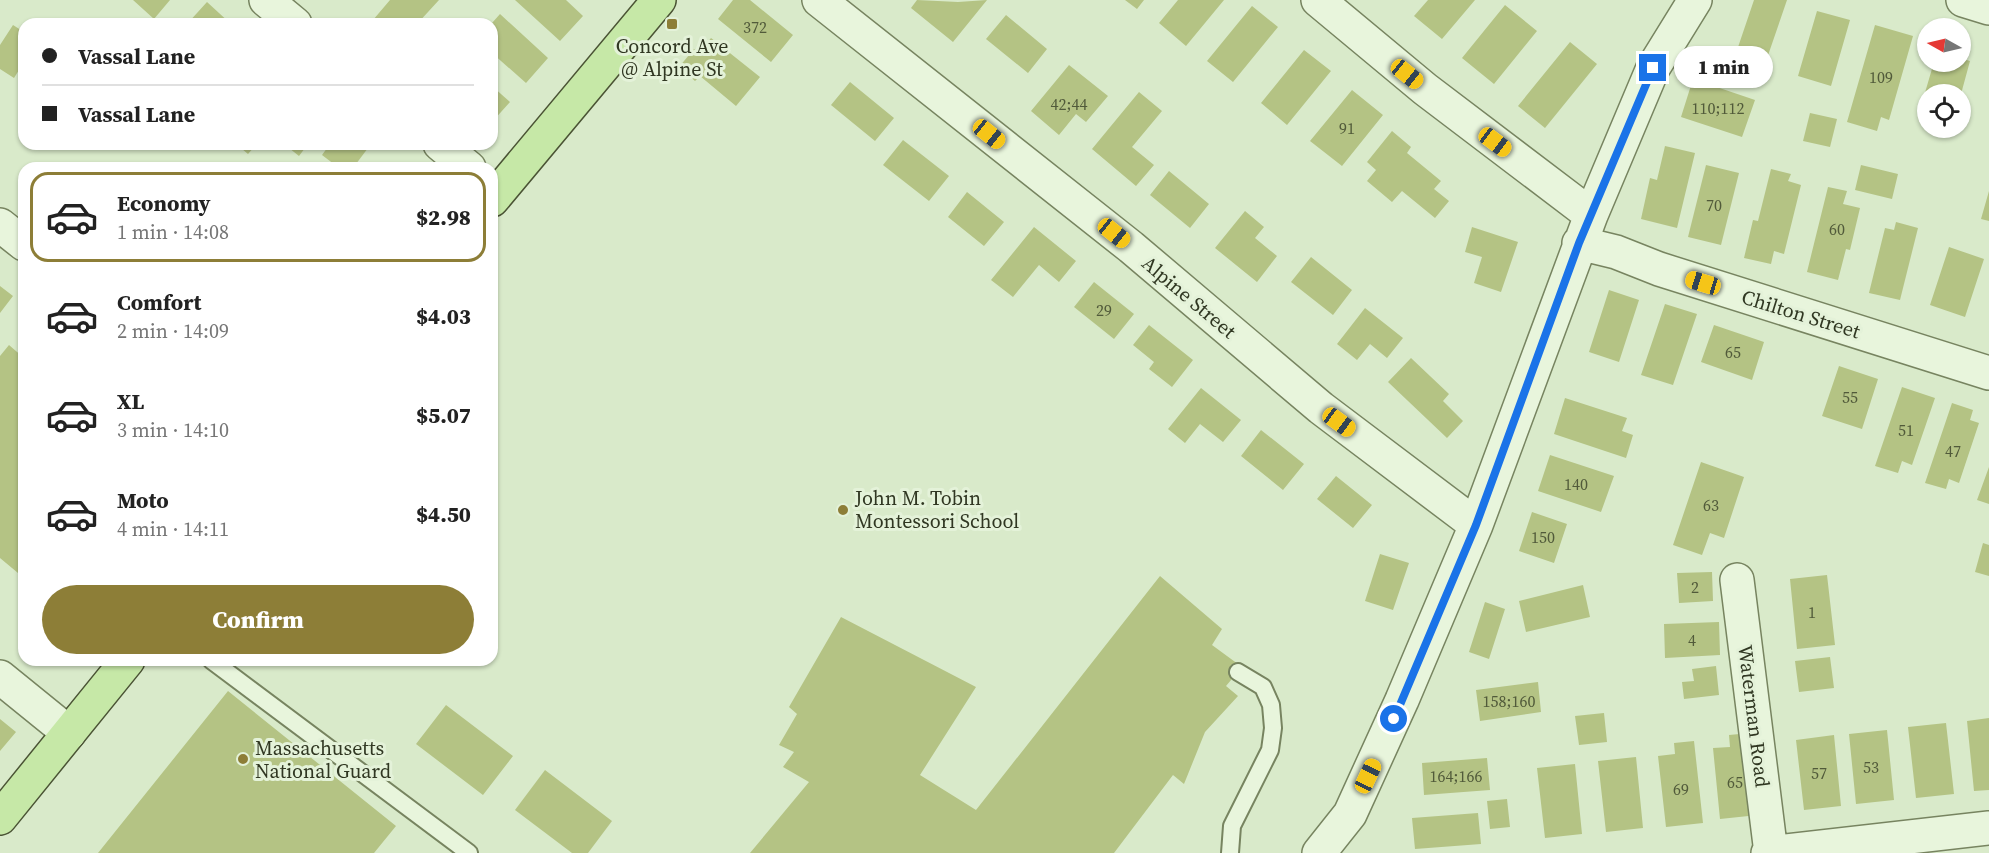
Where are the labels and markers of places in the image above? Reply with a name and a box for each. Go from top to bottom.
marker: Concord Ave @ Alpine St [665,17,679,31]
place label: Concord Ave @ Alpine St [616,32,728,83]
place label: John M. Tobin Montessori School [854,484,1019,535]
marker: John M. Tobin Montessori School [836,503,850,517]
place label: Massachusetts National Guard [255,734,392,785]
marker: Massachusetts National Guard [236,752,250,766]

